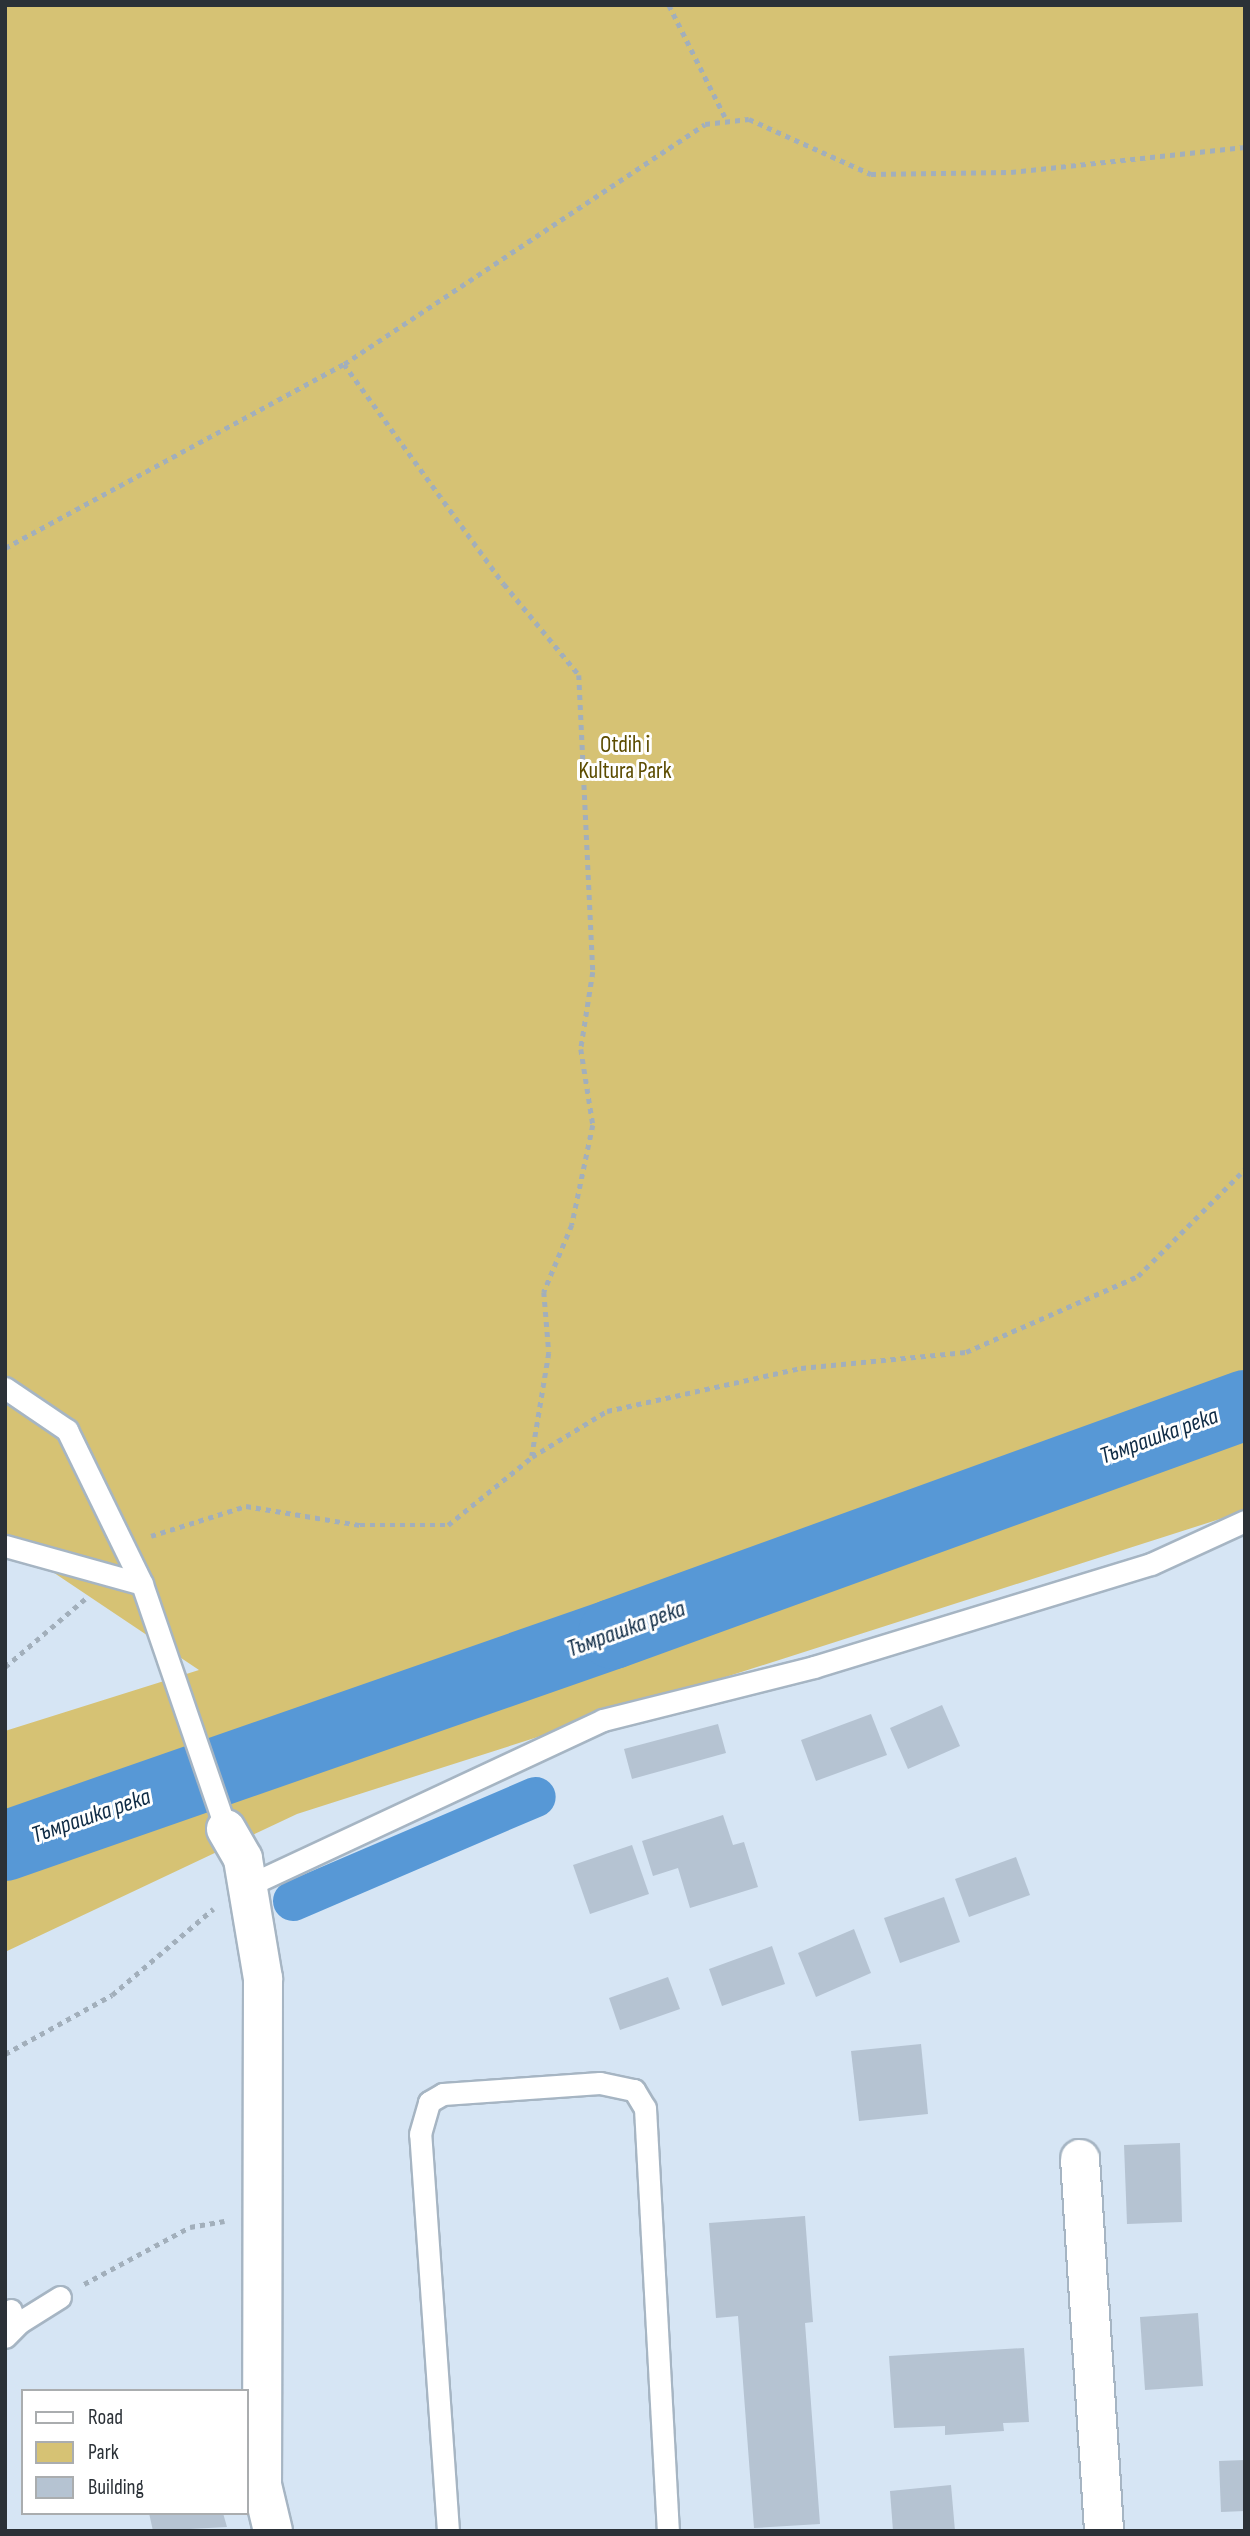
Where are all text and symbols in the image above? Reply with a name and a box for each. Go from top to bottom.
park label: Otdih i Kultura Park [578,731,672,785]
water label: Тъмрашка река [1096,1401,1222,1471]
water label: Тъмрашка река [563,1594,689,1664]
water label: Тъмрашка река [28,1782,154,1850]
legend [21,2389,248,2515]
text: Road [88,2405,123,2430]
text: Park [88,2440,119,2465]
text: Building [88,2475,144,2500]

